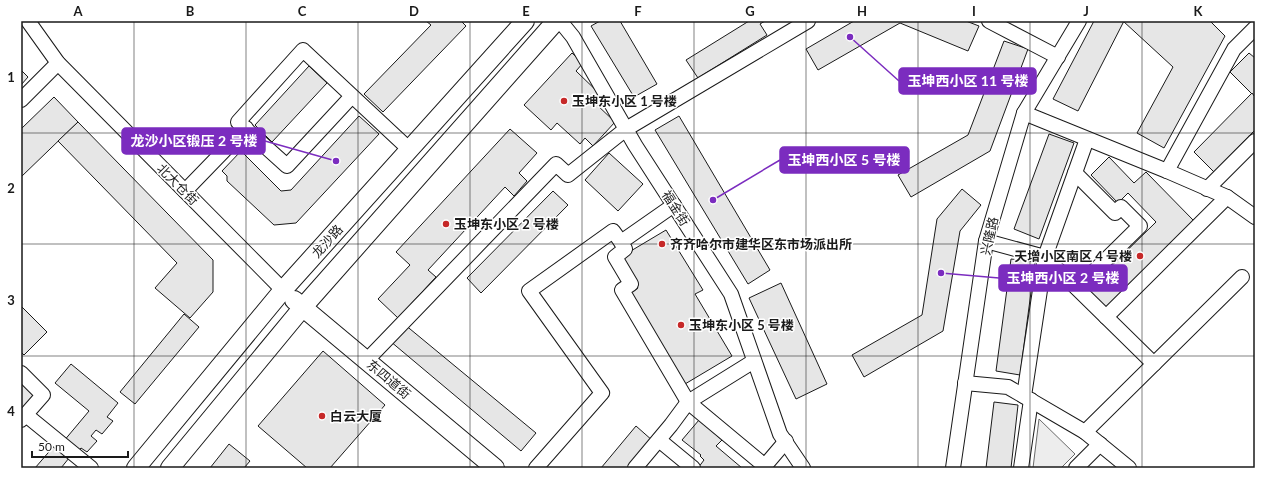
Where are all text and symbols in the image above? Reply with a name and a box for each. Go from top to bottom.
text: A [72,3,83,19]
text: B [186,3,195,19]
text: C [298,3,307,19]
text: D [409,3,419,19]
text: E [522,3,530,19]
text: F [634,3,642,19]
text: G [745,3,755,19]
text: H [857,3,867,19]
text: I [972,3,976,19]
text: J [1083,3,1089,19]
text: K [1194,3,1204,19]
callout: 玉坤西小区 11 号楼 [899,68,1036,94]
text: 1 [7,69,15,85]
text: 玉坤西小区 11 号楼 [907,72,1029,89]
place label: 玉坤东小区 1 号楼 [572,93,677,109]
marker: 玉坤东小区 1 号楼 [559,96,569,106]
callout: 龙沙小区锻压 2 号楼 [122,128,265,154]
text: 龙沙小区锻压 2 号楼 [131,132,257,149]
callout: 玉坤西小区 5 号楼 [780,147,909,173]
text: 玉坤西小区 5 号楼 [788,151,900,168]
street label: 北大仓街 [154,160,202,208]
text: 2 [7,180,15,196]
street label: 福金街 [659,187,693,229]
street label: 兴隆路 [977,215,1001,257]
place label: 玉坤东小区 2 号楼 [454,216,559,232]
marker: 玉坤东小区 2 号楼 [441,219,451,229]
street label: 龙沙路 [308,221,346,261]
place label: 齐齐哈尔市建华区东市场派出所 [670,236,852,252]
marker: 齐齐哈尔市建华区东市场派出所 [657,239,667,249]
place label: 天增小区南区 4 号楼 [1014,248,1132,264]
marker: 天增小区南区 4 号楼 [1135,251,1145,261]
callout: 玉坤西小区 2 号楼 [999,265,1127,291]
text: 玉坤西小区 2 号楼 [1007,269,1119,286]
text: 3 [7,292,15,308]
place label: 玉坤东小区 5 号楼 [689,317,794,333]
marker: 玉坤东小区 5 号楼 [676,320,686,330]
street label: 东四道街 [364,356,414,402]
text: 4 [7,403,15,419]
place label: 白云大厦 [330,408,382,424]
marker: 白云大厦 [317,411,327,421]
scale bar [32,433,128,459]
text: 50 m [38,439,65,454]

